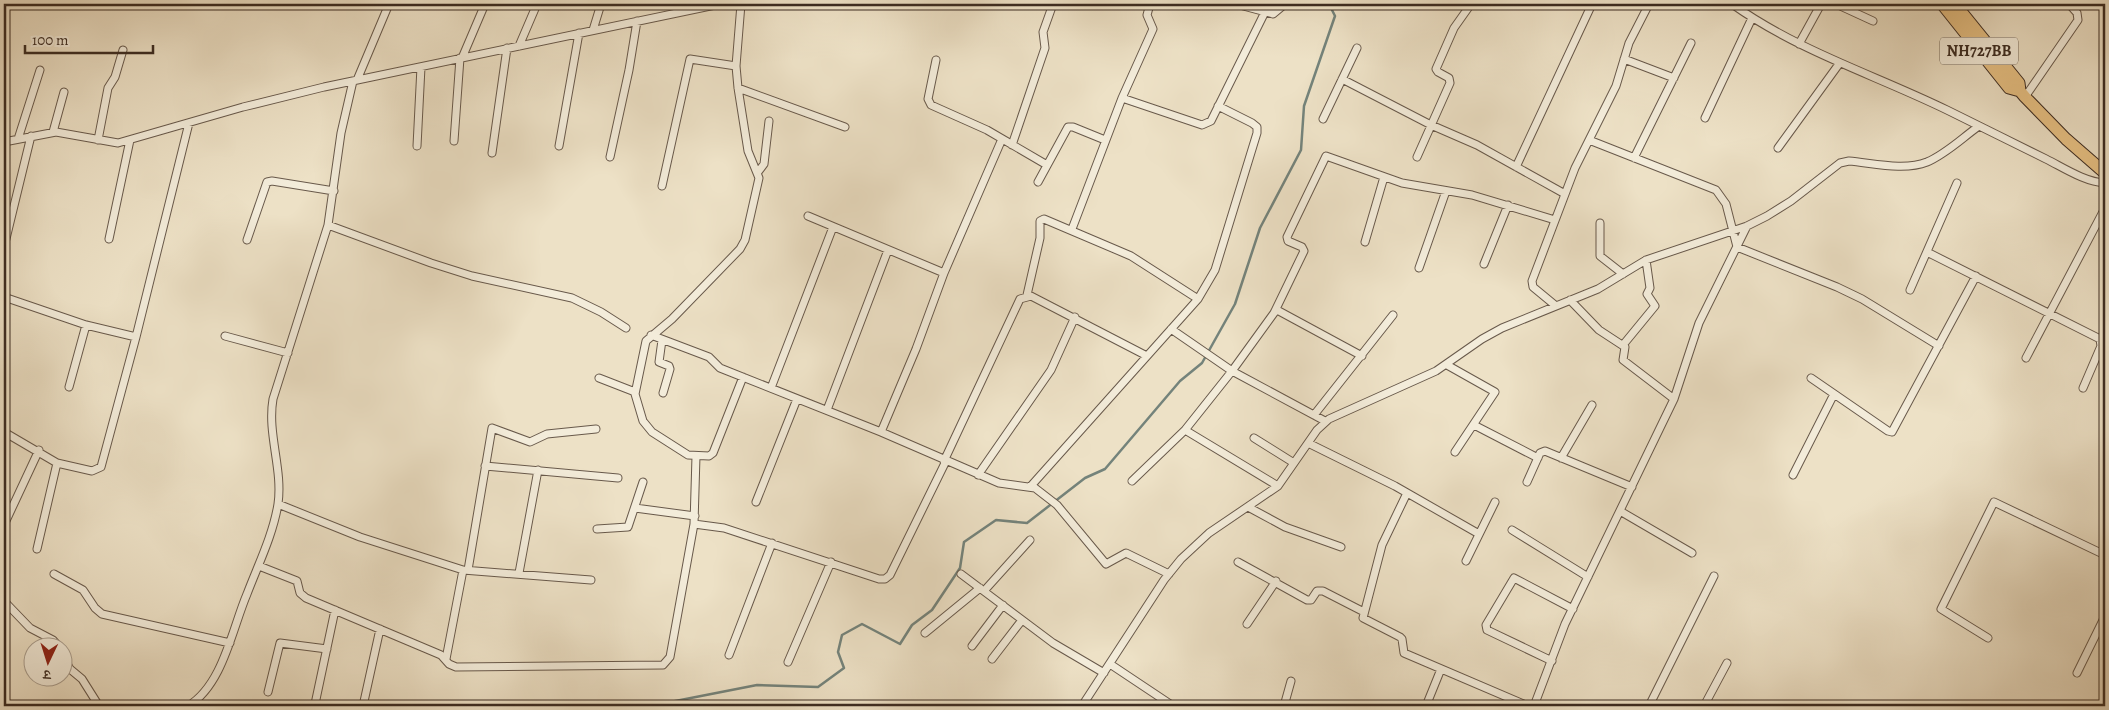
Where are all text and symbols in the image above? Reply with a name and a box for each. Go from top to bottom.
scale bar [25,22,152,54]
text: 100 m [32,30,69,50]
road number: NH727BB [1940,37,2018,64]
north arrow [22,638,72,688]
text: उ [42,665,52,684]

